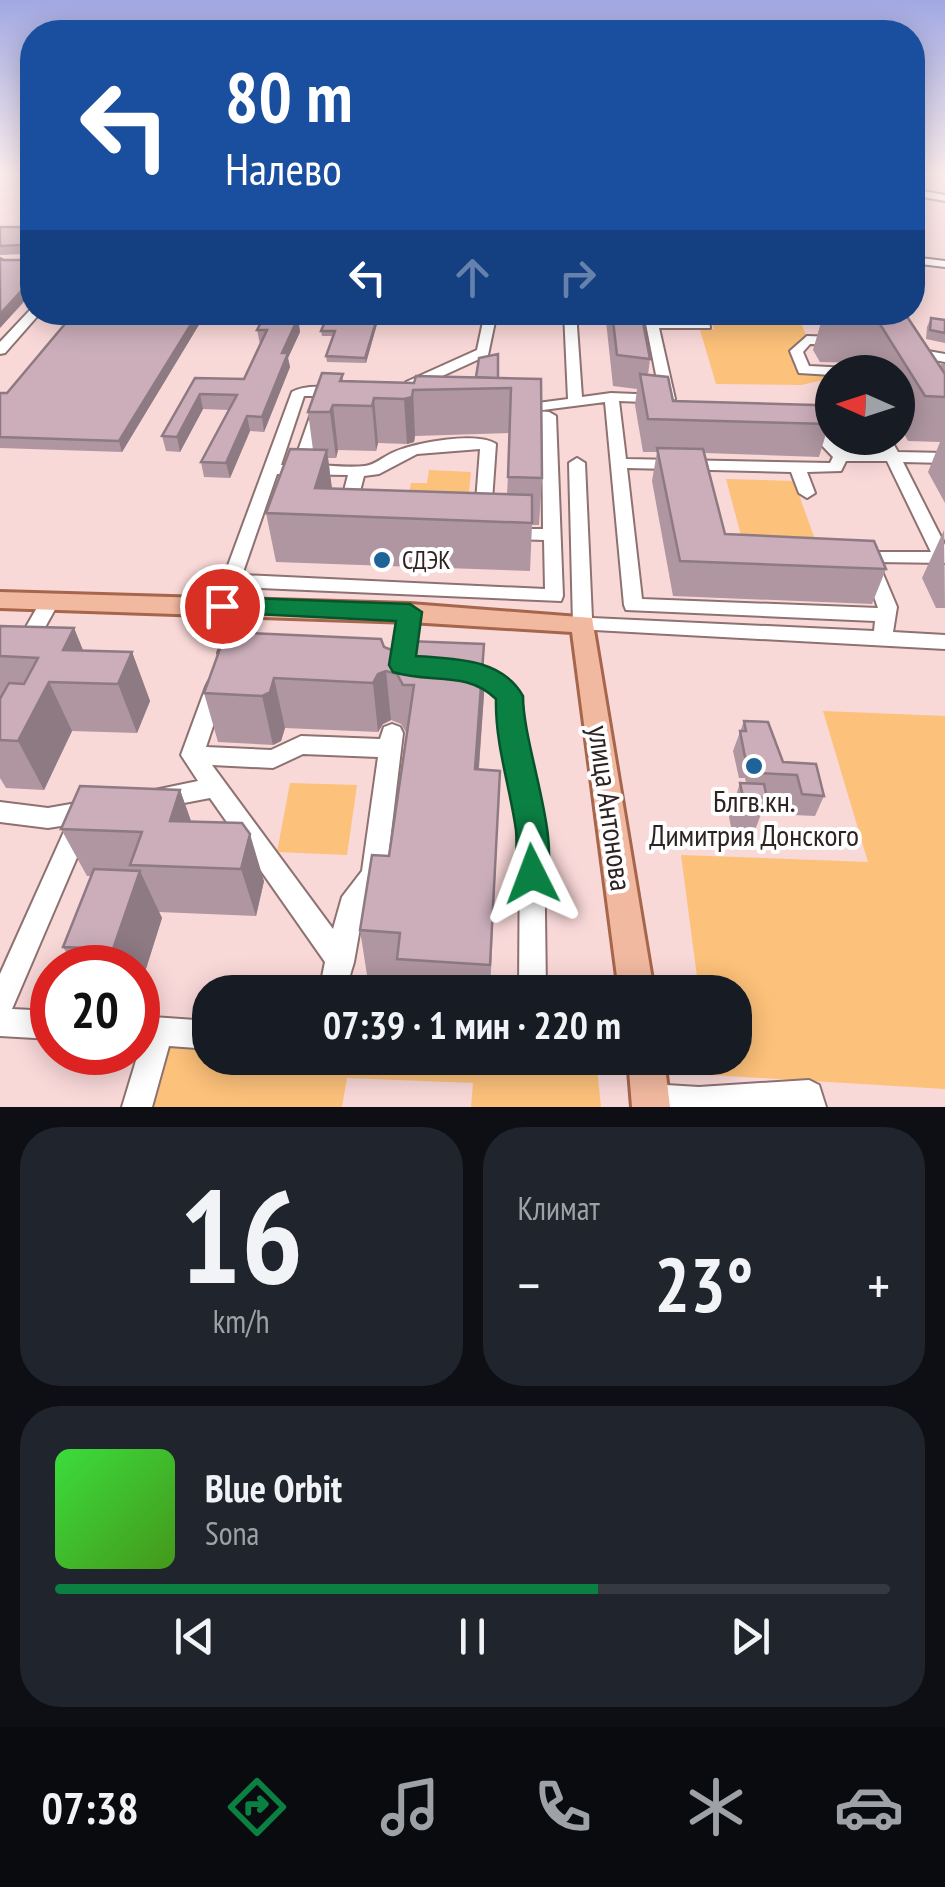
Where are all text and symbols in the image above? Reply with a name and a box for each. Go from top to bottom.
text: 80 m [225,51,353,141]
icon: left [60,60,190,190]
text: Налево [225,139,342,197]
icon: left [340,250,395,305]
icon: ahead [445,250,500,305]
icon: right [550,250,605,305]
north arrow [815,355,915,455]
map controls [815,355,915,455]
place label: СДЭК [402,544,451,576]
marker: СДЭК [371,549,393,571]
pin [180,564,265,649]
icon: arrive [195,579,250,634]
street label: улица Антонова [580,723,642,893]
marker: Блгв.кн. Димитрия Донского [743,755,765,777]
place label: Блгв.кн. Димитрия Донского [649,781,859,854]
position arrow [480,822,584,926]
speed limit sign: 20 [30,945,160,1075]
text: 07:39 · 1 мин · 220 m [323,1000,621,1049]
text: 16 [179,1151,303,1319]
text: Климат [518,1187,600,1229]
text: 23° [654,1236,753,1333]
text: − [518,1249,540,1320]
text: + [867,1249,890,1320]
text: km/h [213,1300,270,1342]
text: Blue Orbit [205,1463,342,1512]
text: Sona [205,1512,259,1554]
icon: previous [167,1609,222,1664]
icon: pause [445,1609,500,1664]
icon: next [723,1609,778,1664]
icon: directions [222,1772,292,1842]
icon: music [375,1772,445,1842]
icon: phone [528,1772,598,1842]
icon: climate [681,1772,751,1842]
icon: car [834,1772,904,1842]
text: 07:38 [41,1778,139,1836]

